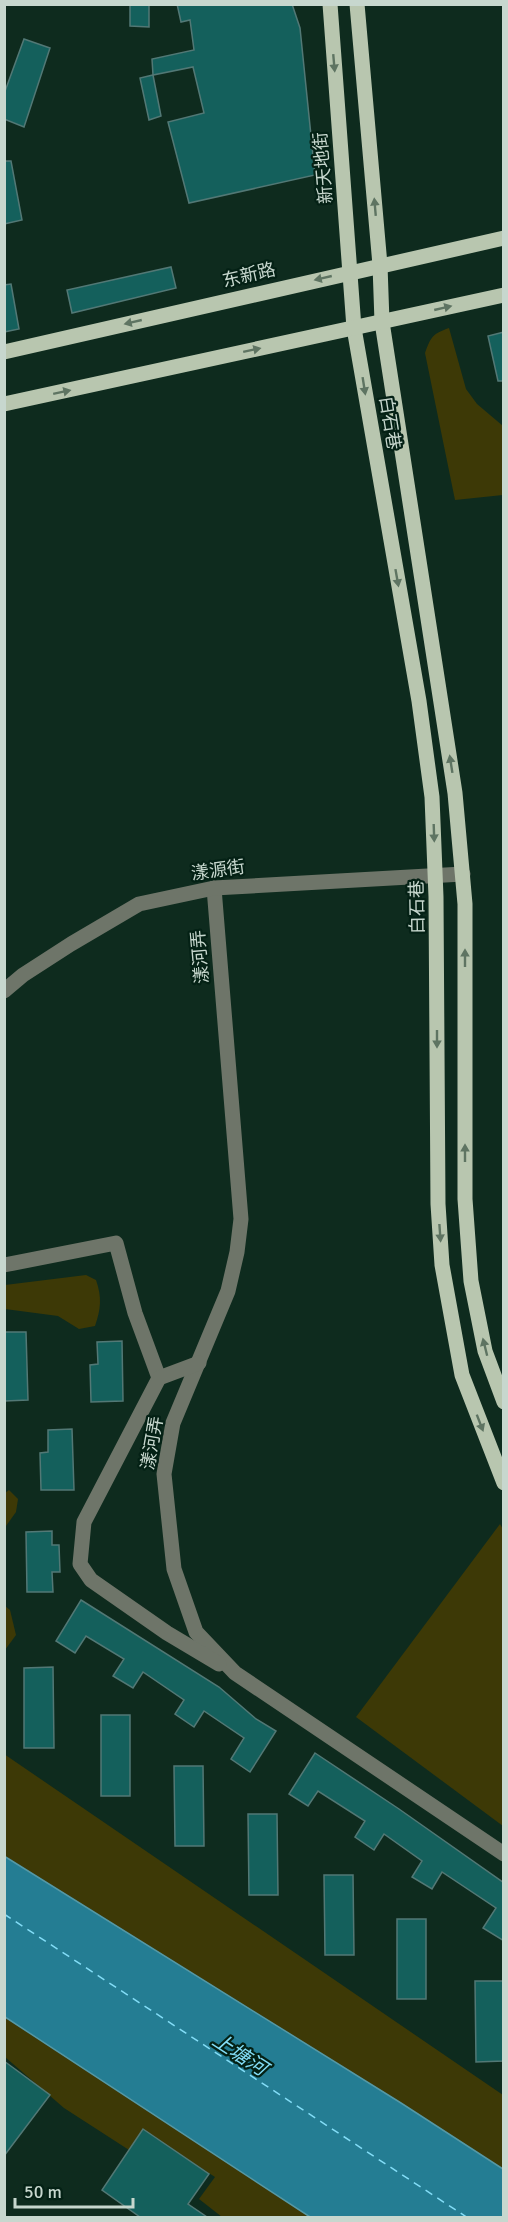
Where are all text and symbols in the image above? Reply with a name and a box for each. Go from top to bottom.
one-way arrow [330,53,339,72]
street label: 新天地街 [309,131,337,205]
one-way arrow [370,197,380,216]
street label: 东新路 [220,258,278,292]
one-way arrow [313,274,332,283]
one-way arrow [433,303,452,313]
one-way arrow [124,318,142,328]
one-way arrow [243,345,262,354]
one-way arrow [360,376,369,395]
one-way arrow [52,387,71,396]
street label: 白石巷 [375,395,405,451]
one-way arrow [393,569,402,588]
one-way arrow [446,755,455,774]
one-way arrow [429,823,438,842]
street label: 漾源街 [190,855,246,885]
street label: 白石巷 [406,880,428,934]
street label: 漾河弄 [187,929,213,985]
one-way arrow [460,949,470,968]
one-way arrow [432,1029,442,1048]
one-way arrow [460,1144,470,1163]
one-way arrow [436,1224,445,1243]
one-way arrow [479,1338,489,1356]
one-way arrow [476,1414,485,1432]
street label: 漾河弄 [136,1415,168,1471]
water label: 上塘河 [208,2028,275,2083]
scale bar [15,2171,134,2209]
text: 50 m [24,2181,62,2203]

